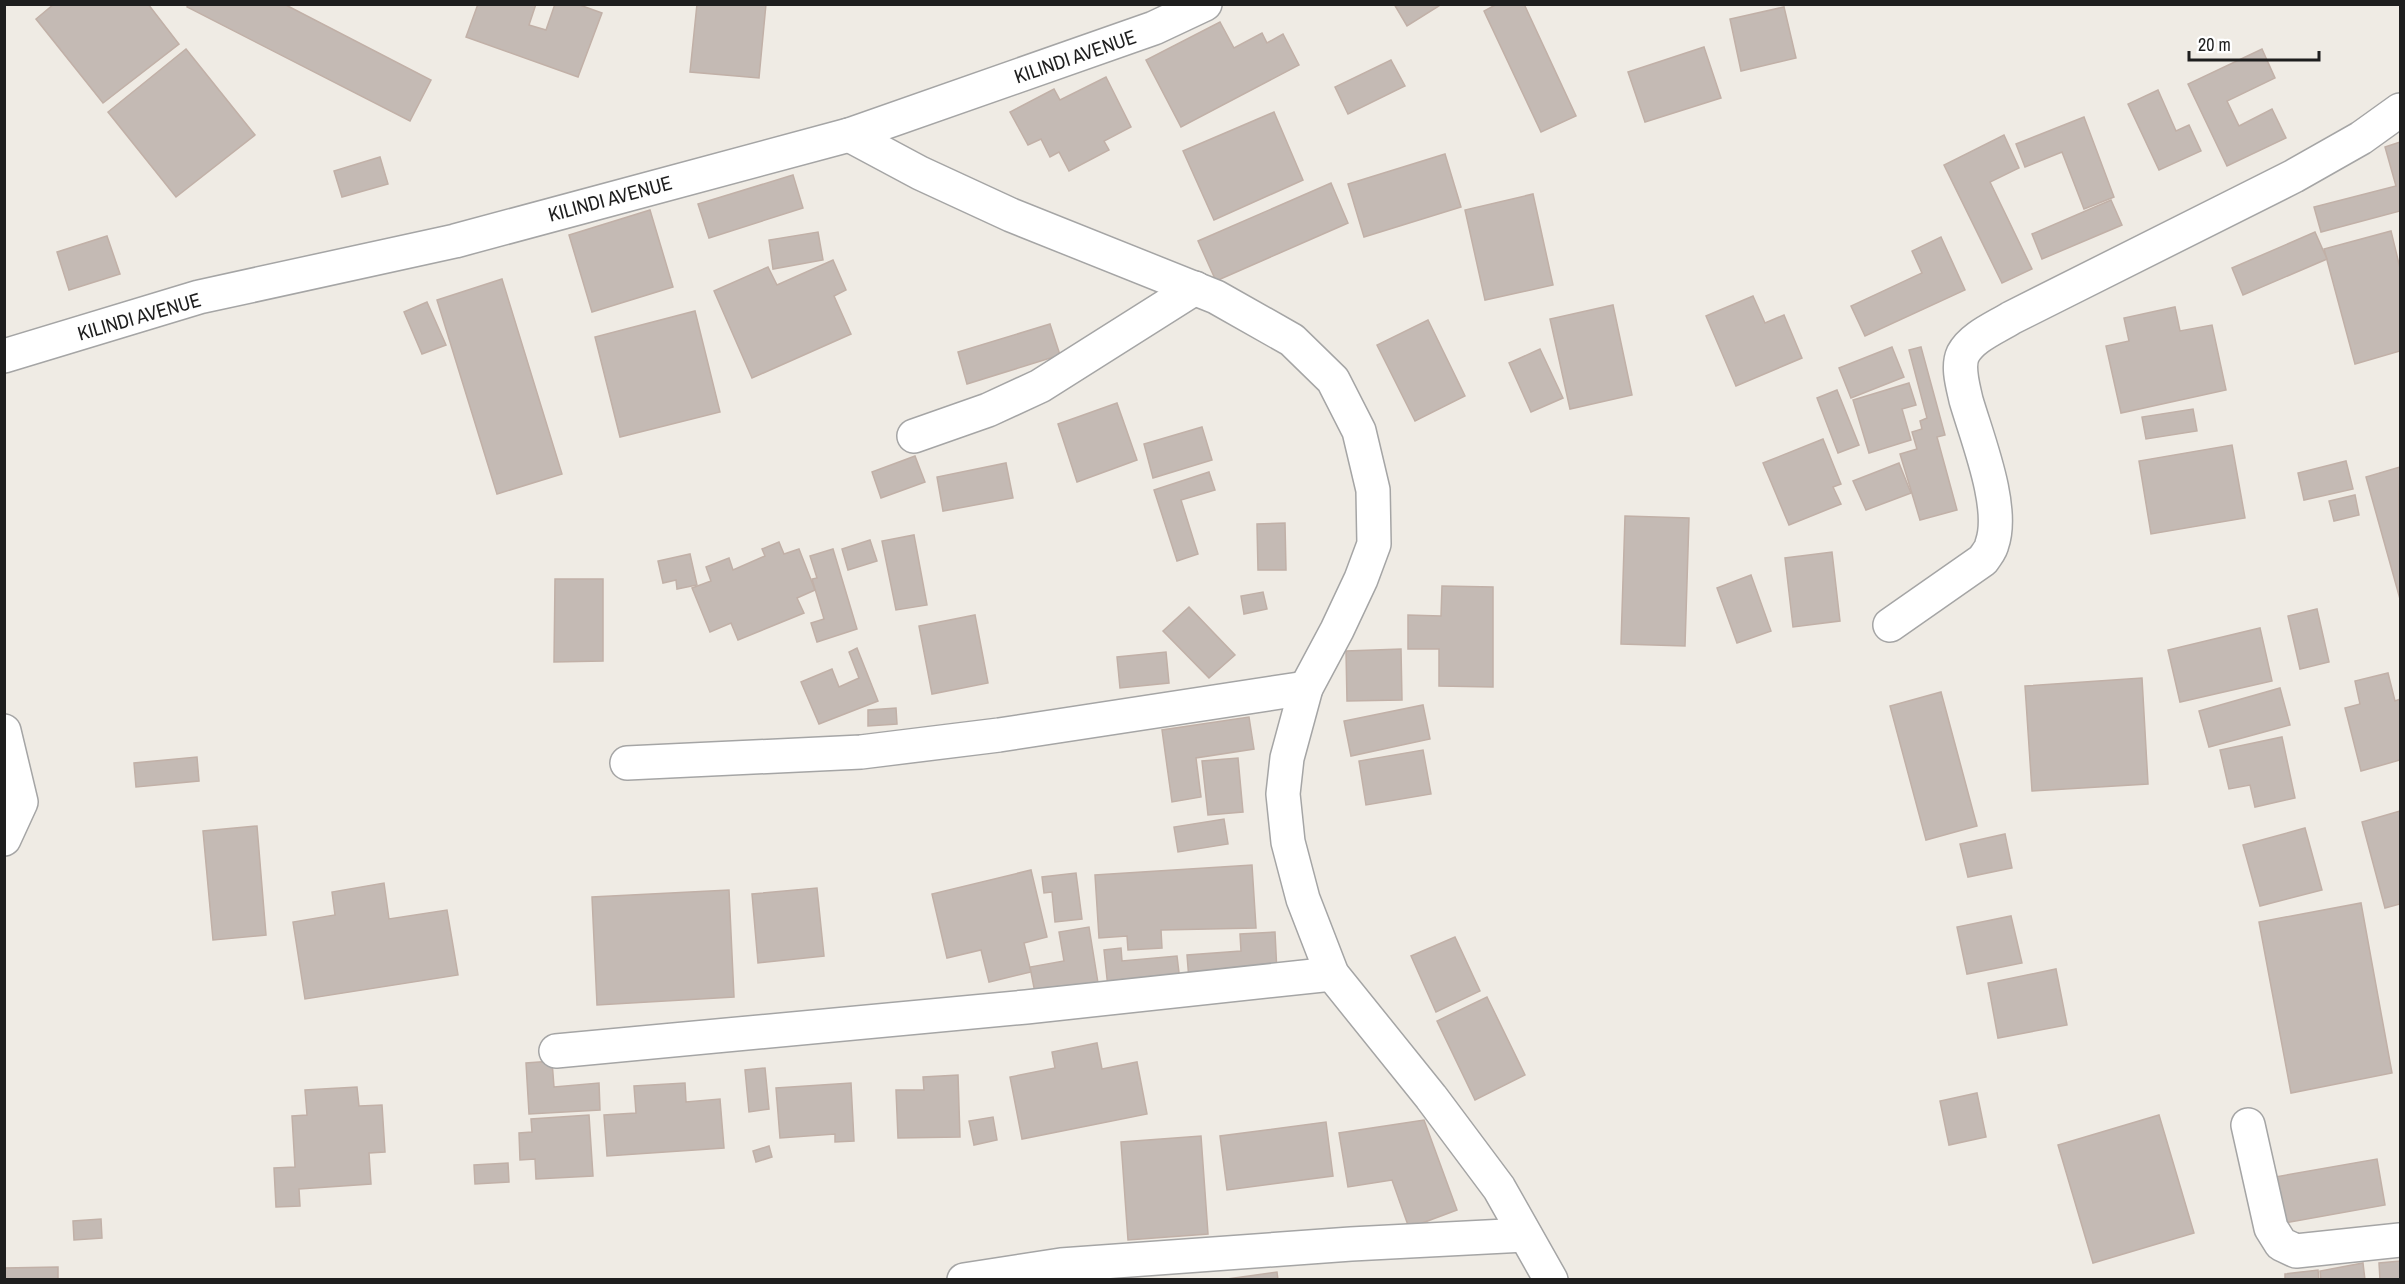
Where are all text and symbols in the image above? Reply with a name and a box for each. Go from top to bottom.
street label: KILINDI AVENUE [1010,23,1140,89]
scale bar [2189,24,2320,62]
text: 20 m [2198,32,2231,57]
street label: KILINDI AVENUE [545,168,675,228]
street label: KILINDI AVENUE [74,285,204,347]

